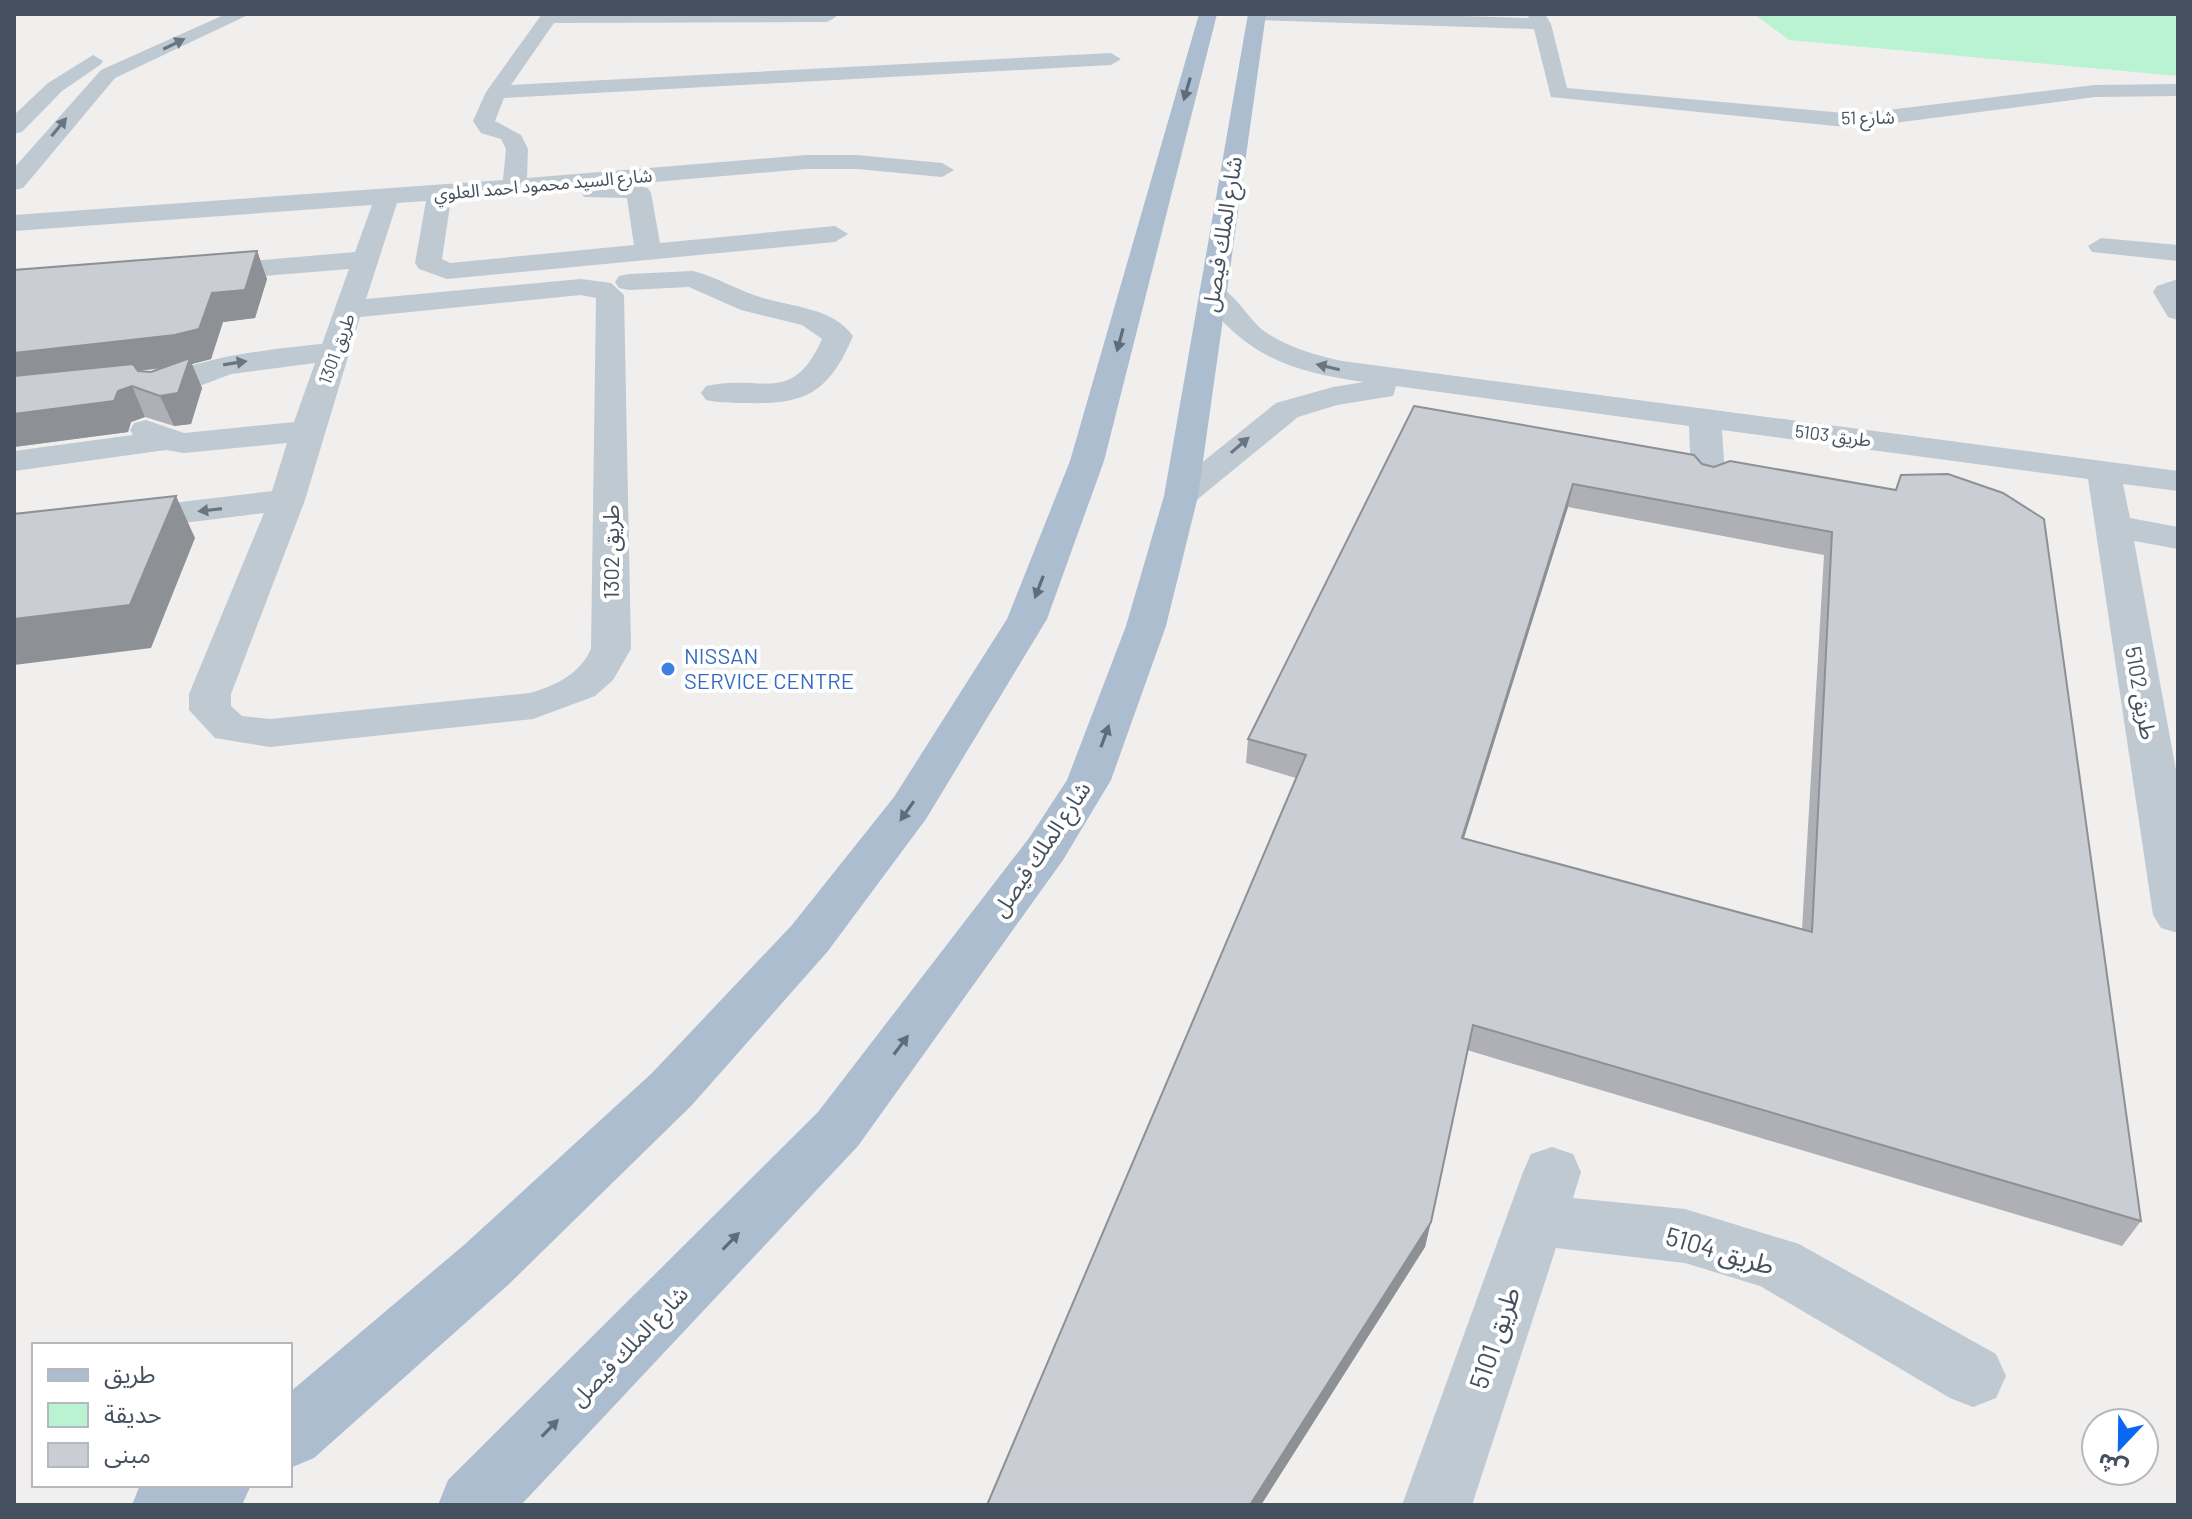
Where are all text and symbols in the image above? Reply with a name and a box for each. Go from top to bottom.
one-way arrow [162,37,186,51]
one-way arrow [1181,77,1193,102]
street label: شارع 51 [1841,106,1895,132]
one-way arrow [50,118,67,138]
street label: شارع الملك فيصل [1196,154,1251,314]
street label: شارع السيد محمود احمد العلوي [433,163,653,209]
street label: طريق 1301 [313,310,360,387]
one-way arrow [1113,328,1125,353]
one-way arrow [223,356,248,369]
one-way arrow [1316,360,1341,373]
street label: طريق 5103 [1794,419,1873,452]
one-way arrow [1230,437,1250,454]
one-way arrow [197,503,222,516]
street label: طريق 1302 [597,505,625,599]
one-way arrow [1032,575,1045,599]
place label: NISSAN SERVICE CENTRE [684,642,854,693]
street label: طريق 5102 [2119,644,2163,742]
marker: NISSAN SERVICE CENTRE [659,660,677,678]
one-way arrow [1099,724,1112,748]
street label: شارع الملك فيصل [985,776,1099,924]
one-way arrow [900,800,915,821]
one-way arrow [892,1034,908,1055]
street label: طريق 5104 [1662,1219,1778,1282]
one-way arrow [721,1231,739,1250]
street label: شارع الملك فيصل [564,1280,696,1414]
street label: طريق 5101 [1462,1282,1527,1393]
legend [32,1343,292,1487]
text: طريق [104,1359,156,1390]
text: حديقة [104,1399,162,1428]
north arrow [2080,1407,2160,1487]
one-way arrow [541,1419,559,1438]
text: مبنى [104,1439,151,1468]
text: ش [2093,1448,2131,1484]

